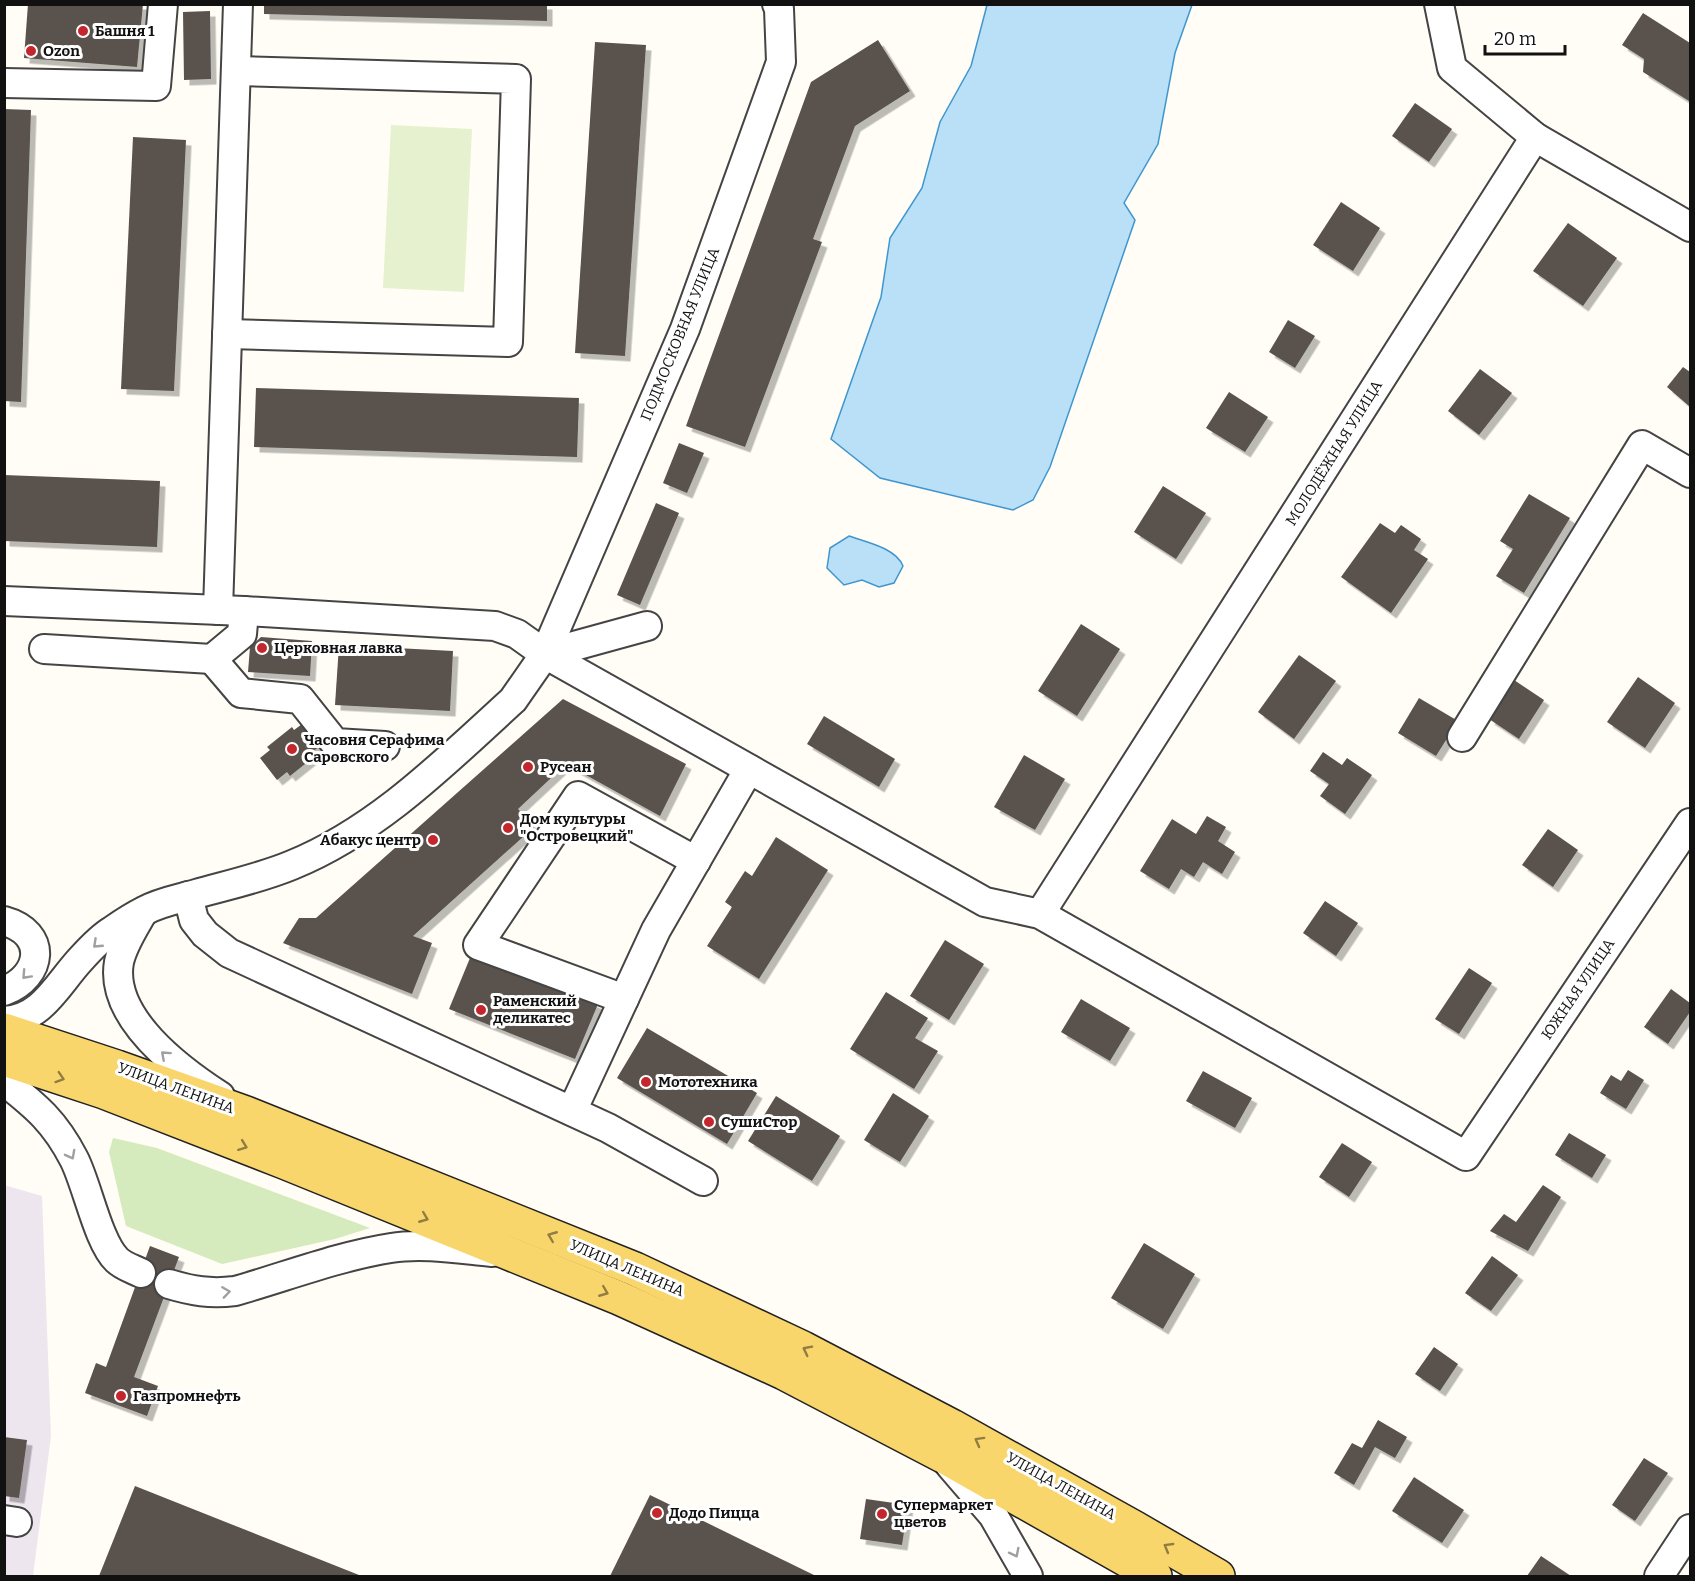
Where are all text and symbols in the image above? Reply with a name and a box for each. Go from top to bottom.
scale bar [1485,18,1564,56]
place label: Башня 1 [95,22,155,40]
marker: Башня 1 [76,24,90,38]
text: 20 m [1494,28,1536,50]
place label: Ozon [43,42,80,60]
marker: Ozon [24,44,38,58]
street label: ПОДМОСКОВНАЯ УЛИЦА [637,244,723,423]
street label: МОЛОДЁЖНАЯ УЛИЦА [1282,377,1386,529]
place label: Церковная лавка [274,639,403,657]
marker: Церковная лавка [255,641,269,655]
place label: Часовня Серафима Саровского [304,731,445,766]
marker: Часовня Серафима Саровского [285,742,299,756]
place label: Русеан [540,758,592,776]
marker: Русеан [521,760,535,774]
place label: Дом культуры "Островецкий" [520,810,634,845]
marker: Дом культуры "Островецкий" [501,821,515,835]
place label: Абакус центр [320,831,421,849]
marker: Абакус центр [426,833,440,847]
street label: ЮЖНАЯ УЛИЦА [1538,935,1619,1043]
one-way arrow [93,937,104,948]
one-way arrow [22,968,33,978]
place label: Раменский деликатес [493,992,577,1027]
marker: Раменский деликатес [474,1003,488,1017]
one-way arrow [161,1051,172,1062]
street label: УЛИЦА ЛЕНИНА [115,1059,237,1118]
one-way arrow [54,1070,65,1083]
place label: Мототехника [658,1073,758,1091]
marker: Мототехника [639,1075,653,1089]
place label: СушиСтор [721,1113,797,1131]
marker: СушиСтор [702,1115,716,1129]
one-way arrow [237,1139,248,1151]
one-way arrow [64,1149,75,1159]
one-way arrow [417,1211,428,1223]
one-way arrow [547,1231,558,1243]
street label: УЛИЦА ЛЕНИНА [567,1236,687,1300]
one-way arrow [598,1285,609,1297]
one-way arrow [221,1287,230,1299]
one-way arrow [802,1345,813,1357]
place label: Газпромнефть [133,1387,240,1405]
marker: Газпромнефть [114,1389,128,1403]
one-way arrow [975,1437,986,1448]
street label: УЛИЦА ЛЕНИНА [1003,1448,1119,1524]
place label: Супермаркет цветов [894,1496,994,1531]
place label: Додо Пицца [669,1504,760,1522]
marker: Додо Пицца [650,1506,664,1520]
marker: Супермаркет цветов [875,1507,889,1521]
one-way arrow [1163,1542,1174,1554]
one-way arrow [1008,1547,1019,1558]

